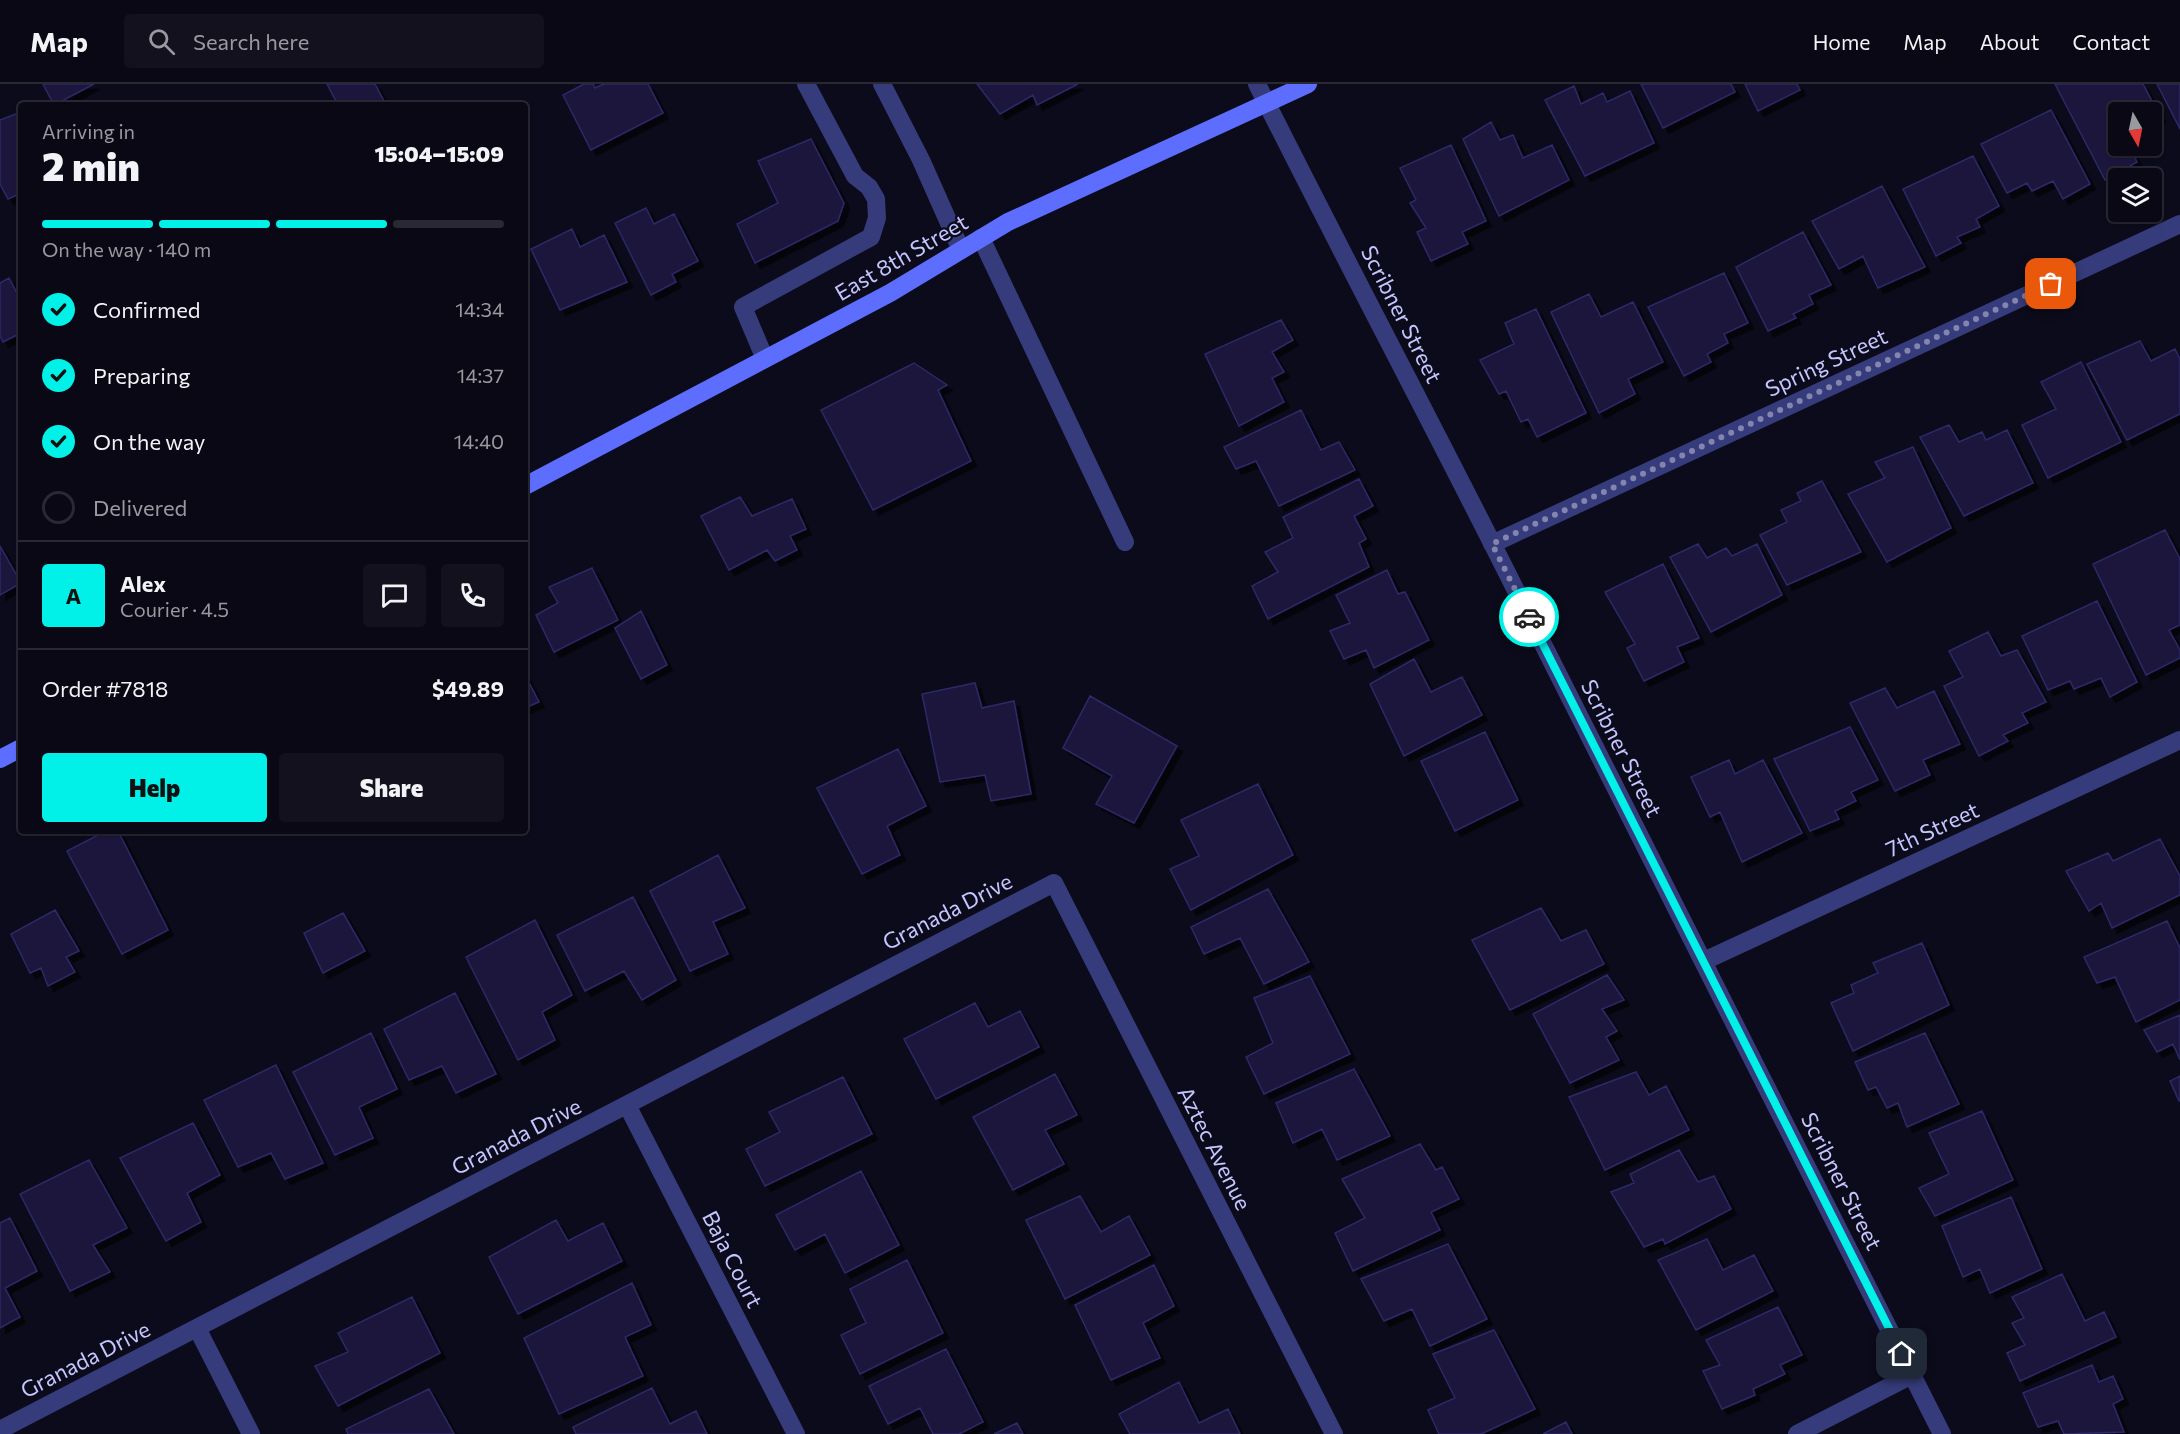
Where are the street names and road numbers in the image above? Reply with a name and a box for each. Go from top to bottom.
street label: East 8th Street [830,208,972,306]
street label: Scribner Street [1356,241,1448,387]
street label: Spring Street [1761,322,1891,402]
street label: Scribner Street [1576,675,1668,821]
street label: 7th Street [1881,796,1983,862]
street label: Granada Drive [878,867,1016,955]
street label: Aztec Avenue [1172,1082,1258,1214]
street label: Granada Drive [447,1092,585,1180]
street label: Scribner Street [1796,1108,1888,1254]
street label: Baja Court [697,1206,769,1312]
street label: Granada Drive [16,1315,154,1403]

